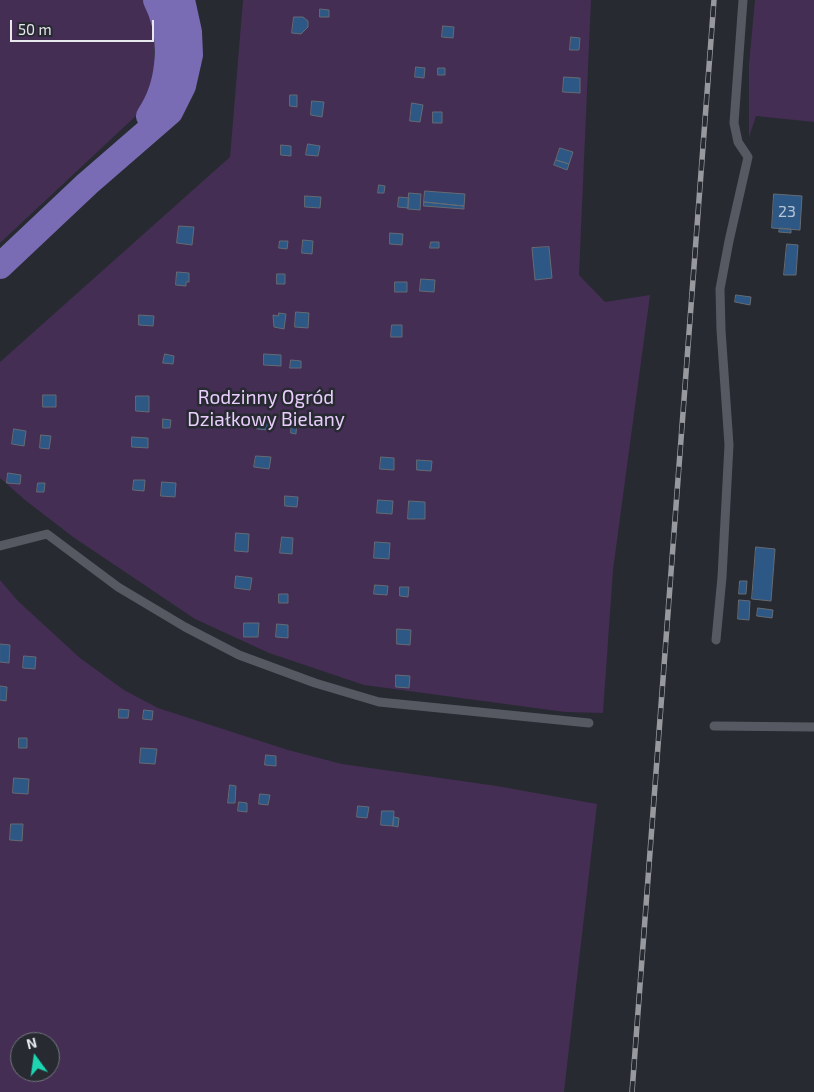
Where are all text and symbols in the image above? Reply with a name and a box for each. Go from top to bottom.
scale bar [12,10,156,42]
text: 50 m [18,20,52,38]
house number: 23 [778,202,796,222]
park label: Rodzinny Ogród Działkowy Bielany [187,387,345,431]
north arrow [10,1032,60,1082]
text: N [25,1033,38,1052]

